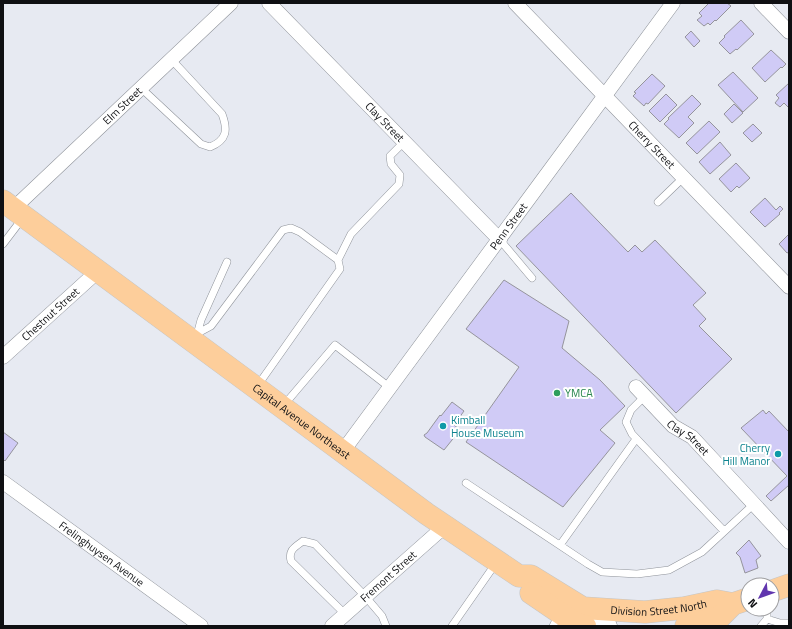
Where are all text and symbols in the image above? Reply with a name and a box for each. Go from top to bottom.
street label: Elm Street [99,83,146,128]
street label: Clay Street [362,98,408,146]
street label: Cherry Street [625,117,679,172]
street label: Penn Street [486,199,531,253]
street label: Chestnut Street [18,284,83,344]
street label: Capital Avenue Northeast [249,380,354,463]
place label: YMCA [565,385,593,401]
marker: YMCA [552,388,562,398]
place label: Kimball House Museum [451,412,524,441]
street label: Clay Street [663,416,713,459]
marker: Kimball House Museum [438,421,448,431]
place label: Cherry Hill Manor [722,440,771,469]
marker: Cherry Hill Manor [773,449,783,459]
street label: Frelinghuysen Avenue [56,517,148,590]
street label: Fremont Street [356,547,420,606]
north arrow [740,577,780,617]
street label: Division Street North [610,595,708,620]
text: N [744,595,761,612]

